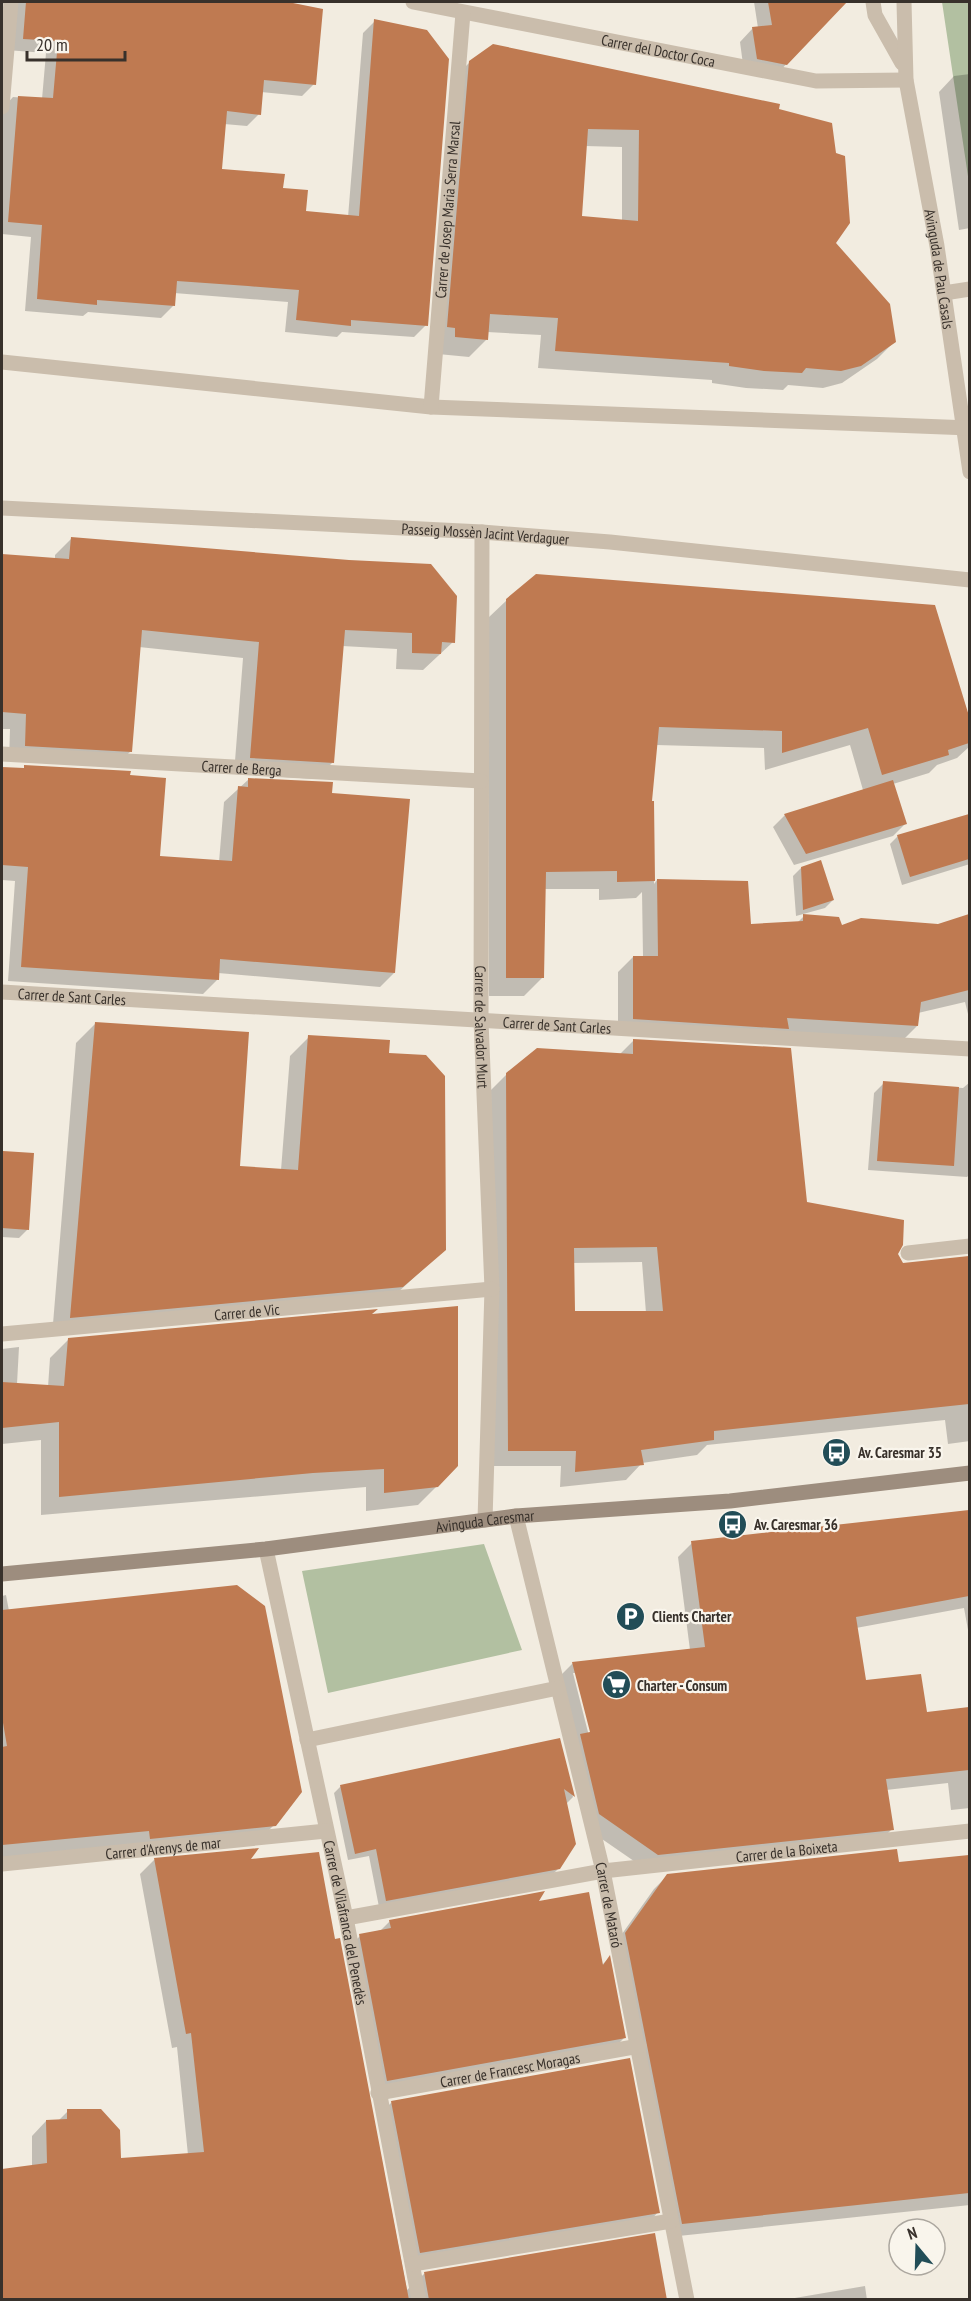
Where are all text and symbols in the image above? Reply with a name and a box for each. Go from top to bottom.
scale bar [27,24,124,62]
street label: Carrer del Doctor Coca [600,30,717,71]
text: 20 m [36,33,68,56]
street label: Carrer de Josep Maria Serra Marsal [430,120,464,299]
street label: Avinguda de Pau Casals [921,207,959,330]
street label: Passeig Mossèn Jacint Verdaguer [401,518,571,548]
street label: Carrer de Berga [201,756,282,779]
street label: Carrer de Salvador Murt [471,965,493,1089]
street label: Carrer de Sant Carles [17,983,127,1009]
street label: Carrer de Sant Carles [502,1012,612,1037]
street label: Carrer de Vic [213,1299,281,1324]
bus stop icon: Av. Caresmar 35 [821,1436,853,1468]
place label: Av. Caresmar 35 [857,1443,942,1462]
street label: Avinguda Caresmar [435,1505,536,1536]
bus stop icon: Av. Caresmar 36 [717,1508,749,1540]
place label: Av. Caresmar 36 [753,1515,838,1534]
parking icon: Clients Charter [615,1600,647,1632]
place label: Clients Charter [652,1607,732,1626]
supermarket icon: Charter - Consum [600,1669,632,1701]
place label: Charter - Consum [637,1676,727,1695]
street label: Carrer d'Arenys de mar [105,1832,223,1863]
street label: Carrer de la Boixeta [735,1836,838,1866]
street label: Carrer de Vilafranca del Penedès [320,1839,372,2006]
street label: Carrer de Mataró [592,1860,627,1949]
street label: Carrer de Francesc Moragas [438,2047,581,2091]
north arrow [887,2217,947,2277]
text: N [905,2222,919,2244]

